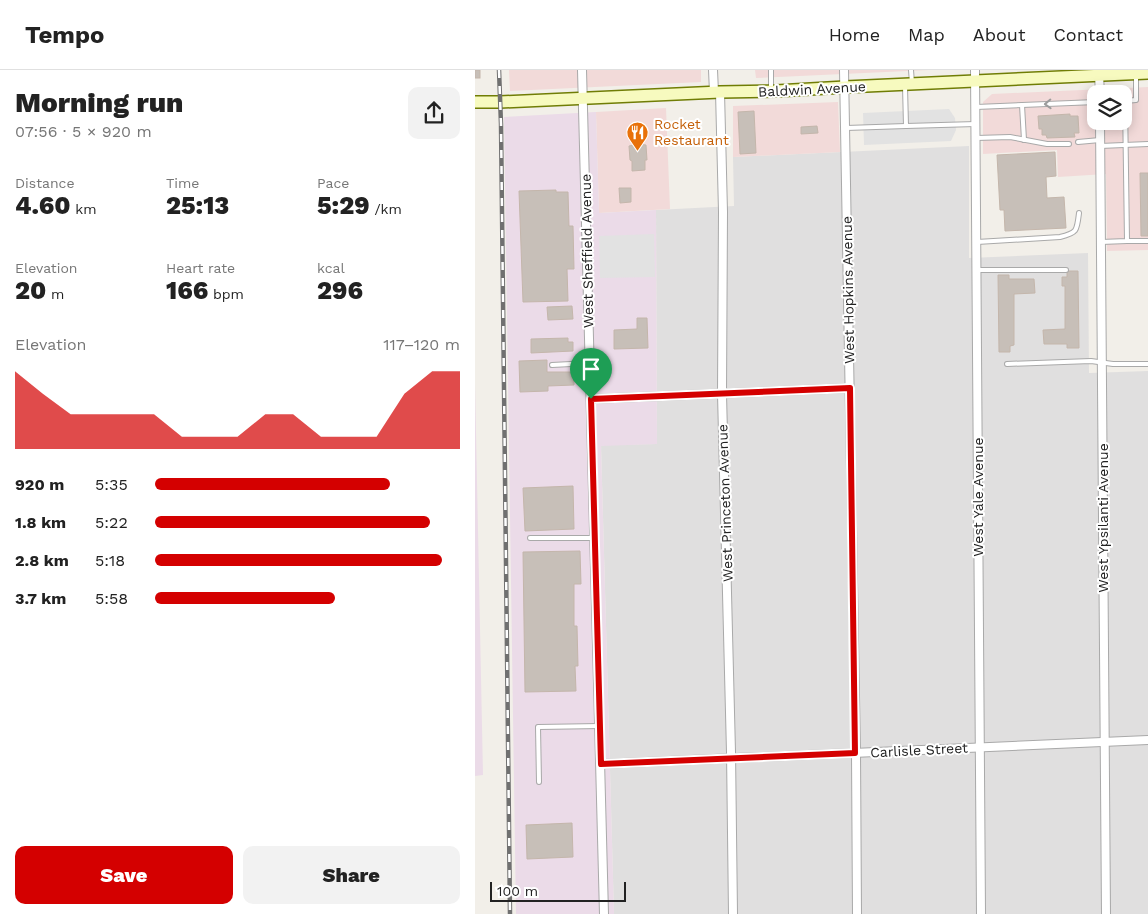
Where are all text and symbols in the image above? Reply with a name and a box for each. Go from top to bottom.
text: Tempo [25,21,104,49]
text: Home [829,24,880,45]
text: Map [908,24,945,45]
text: About [973,24,1025,45]
text: Contact [1053,24,1123,45]
street label: Baldwin Avenue [758,78,866,100]
map controls [1087,85,1132,130]
button: layers [1087,85,1132,130]
text: Morning run [15,86,183,119]
button: share [408,87,460,139]
one-way arrow [1043,98,1051,109]
place label: Rocket Restaurant [654,116,729,148]
restaurant icon: Rocket Restaurant [626,120,650,151]
text: 07:56 · 5 × 920 m [15,122,152,141]
street label: West Sheffield Avenue [578,174,596,328]
text: Distance [15,175,75,191]
text: Time [166,175,199,191]
text: Pace [317,175,349,191]
text: 4.60 [15,191,71,220]
text: 25:13 [166,191,229,220]
text: 5:29 [317,191,370,220]
text: km [71,201,97,217]
text: /km [370,201,402,217]
street label: West Hopkins Avenue [839,216,857,364]
text: Elevation [15,260,78,276]
text: Heart rate [166,260,235,276]
text: kcal [317,260,345,276]
text: 20 [15,276,46,305]
text: 166 [166,276,208,305]
text: 296 [317,276,363,305]
text: m [46,286,64,302]
text: bpm [208,286,244,302]
text: Elevation [15,335,86,354]
text: 117–120 m [383,335,460,354]
pin [570,348,612,399]
icon: arrive [577,355,605,383]
street label: West Princeton Avenue [714,424,736,582]
street label: West Yale Avenue [970,437,986,557]
street label: West Ypsilanti Avenue [1095,443,1111,593]
text: 920 m [15,475,64,494]
text: 5:35 [95,475,128,494]
text: 1.8 km [15,513,66,532]
text: 5:22 [95,513,128,532]
text: 2.8 km [15,551,69,570]
text: 5:18 [95,551,125,570]
text: 3.7 km [15,589,66,608]
text: 5:58 [95,589,128,608]
street label: Carlisle Street [870,739,968,761]
button: Save [15,846,233,904]
button: Share [243,846,460,904]
scale bar [490,879,626,902]
text: 100 m [497,883,538,899]

